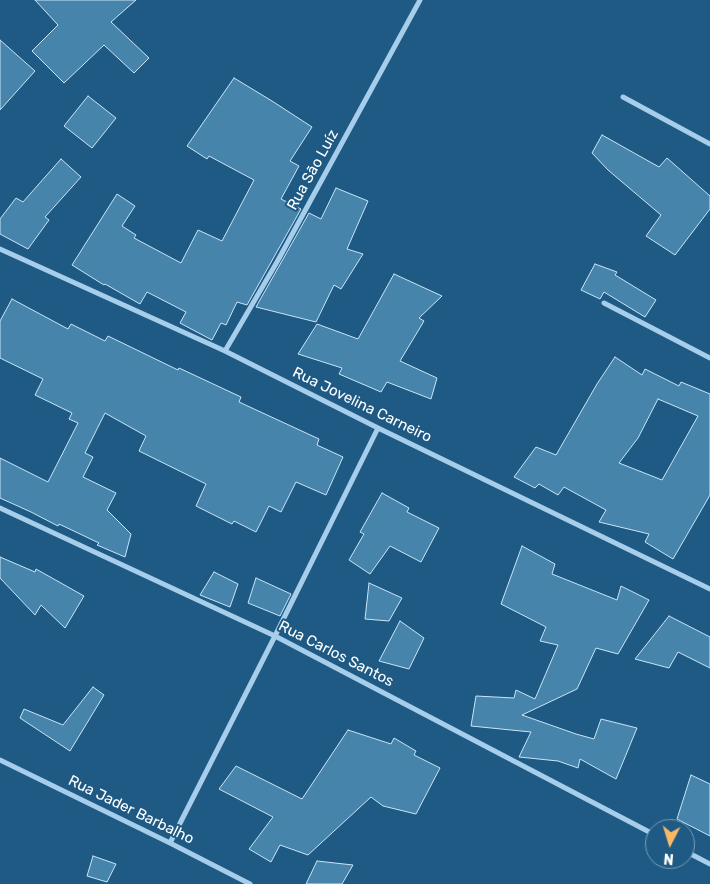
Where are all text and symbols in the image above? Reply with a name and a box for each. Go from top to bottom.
street label: Rua São Luíz [284,127,342,213]
street label: Rua Jovelina Carneiro [289,363,435,447]
street label: Rua Carlos Santos [275,617,397,691]
street label: Rua Jader Barbalho [65,772,197,848]
north arrow [645,819,695,869]
text: N [663,850,675,867]

